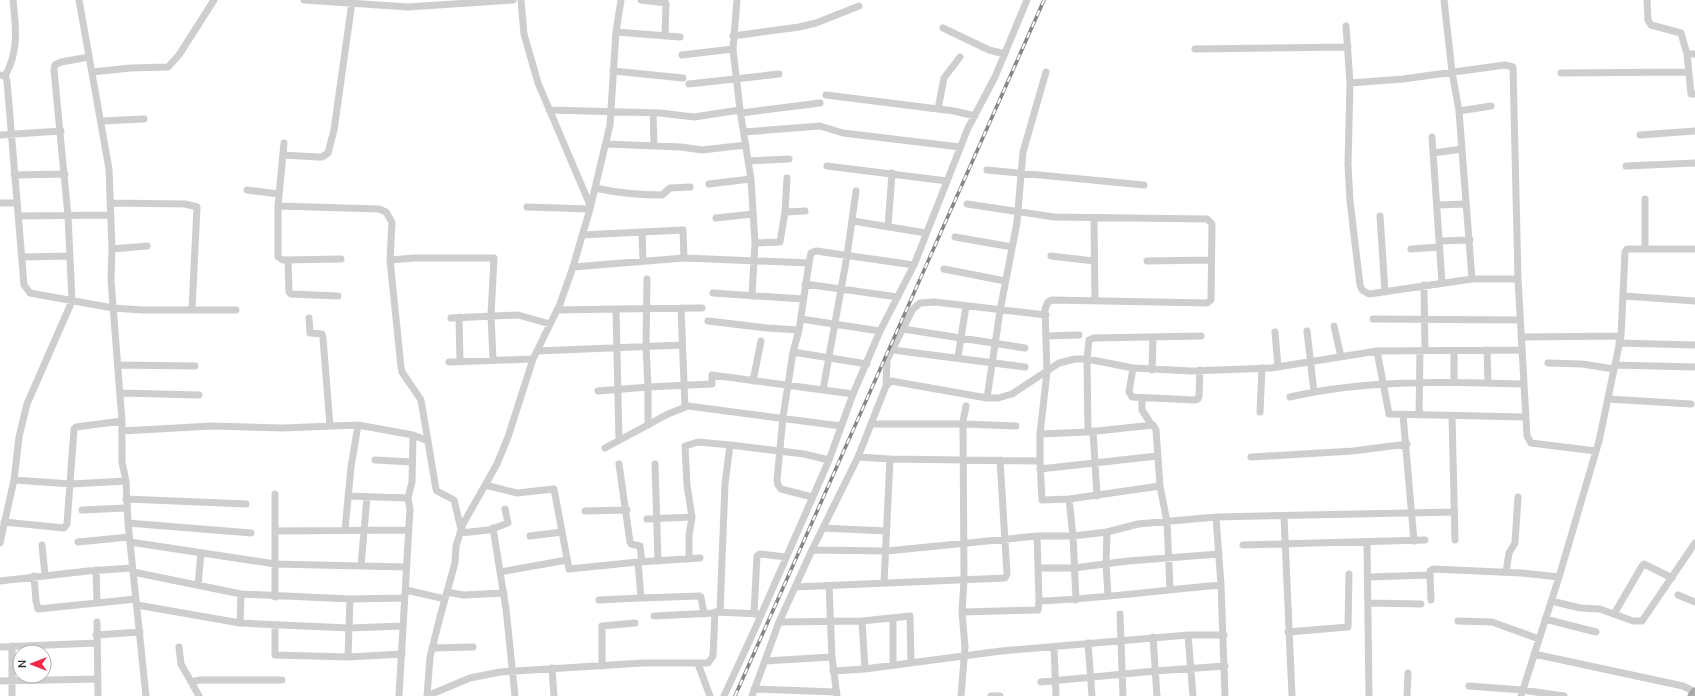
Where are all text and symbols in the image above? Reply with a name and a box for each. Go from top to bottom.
north arrow [12,644,52,684]
text: N [15,660,30,668]

